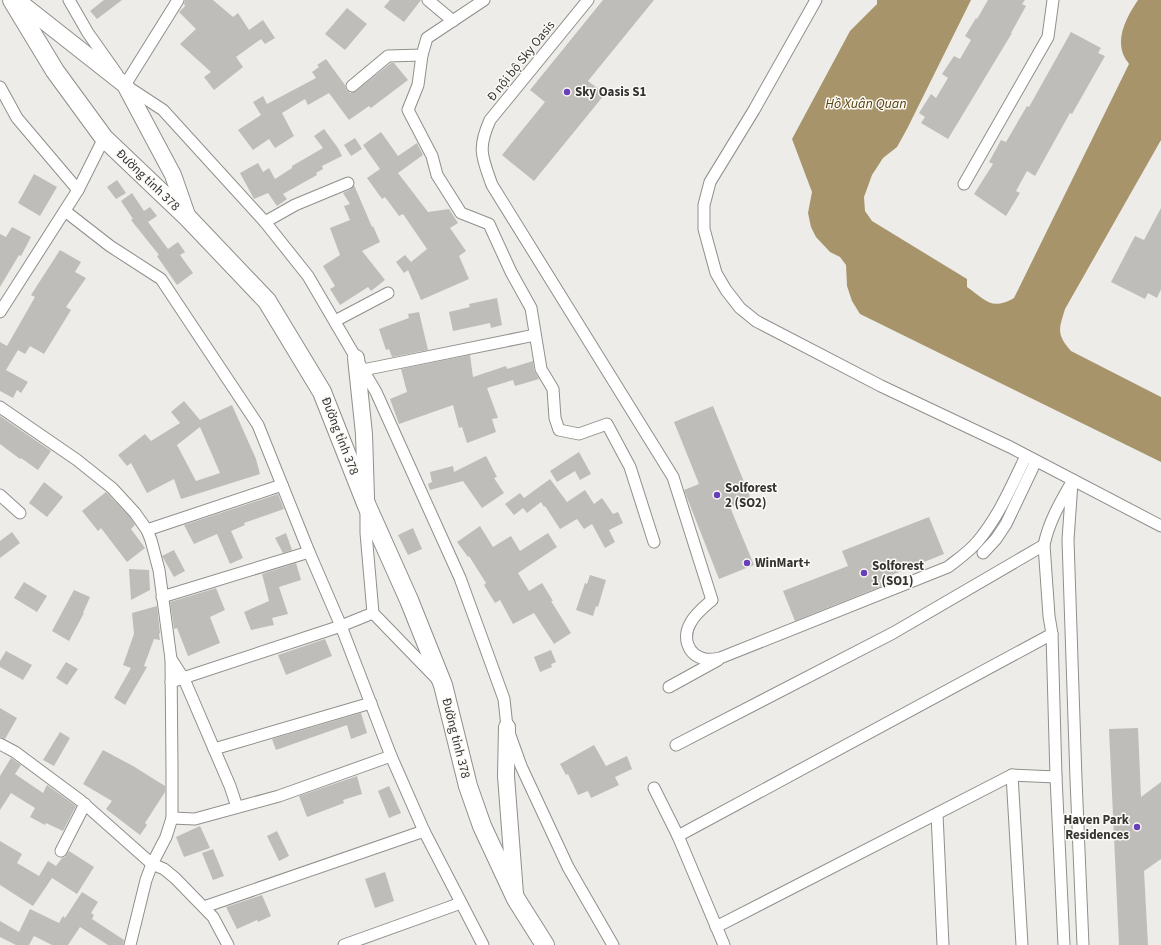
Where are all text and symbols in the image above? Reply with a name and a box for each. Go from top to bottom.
street label: Đ nội bộ Sky Oasis [483,16,559,105]
place label: Sky Oasis S1 [575,83,646,101]
marker: Sky Oasis S1 [562,87,572,97]
water label: Hồ Xuân Quan [825,94,907,114]
street label: Đường tỉnh 378 [112,145,184,215]
street label: Đường tỉnh 378 [317,394,363,478]
place label: Solforest 2 (SO2) [725,479,777,512]
marker: Solforest 2 (SO2) [712,490,722,500]
place label: WinMart+ [755,554,811,572]
place label: Solforest 1 (SO1) [872,557,924,590]
marker: WinMart+ [742,558,752,568]
marker: Solforest 1 (SO1) [859,568,869,578]
street label: Đường tỉnh 378 [437,696,475,780]
place label: Haven Park Residences [1063,811,1130,844]
marker: Haven Park Residences [1132,822,1142,832]

